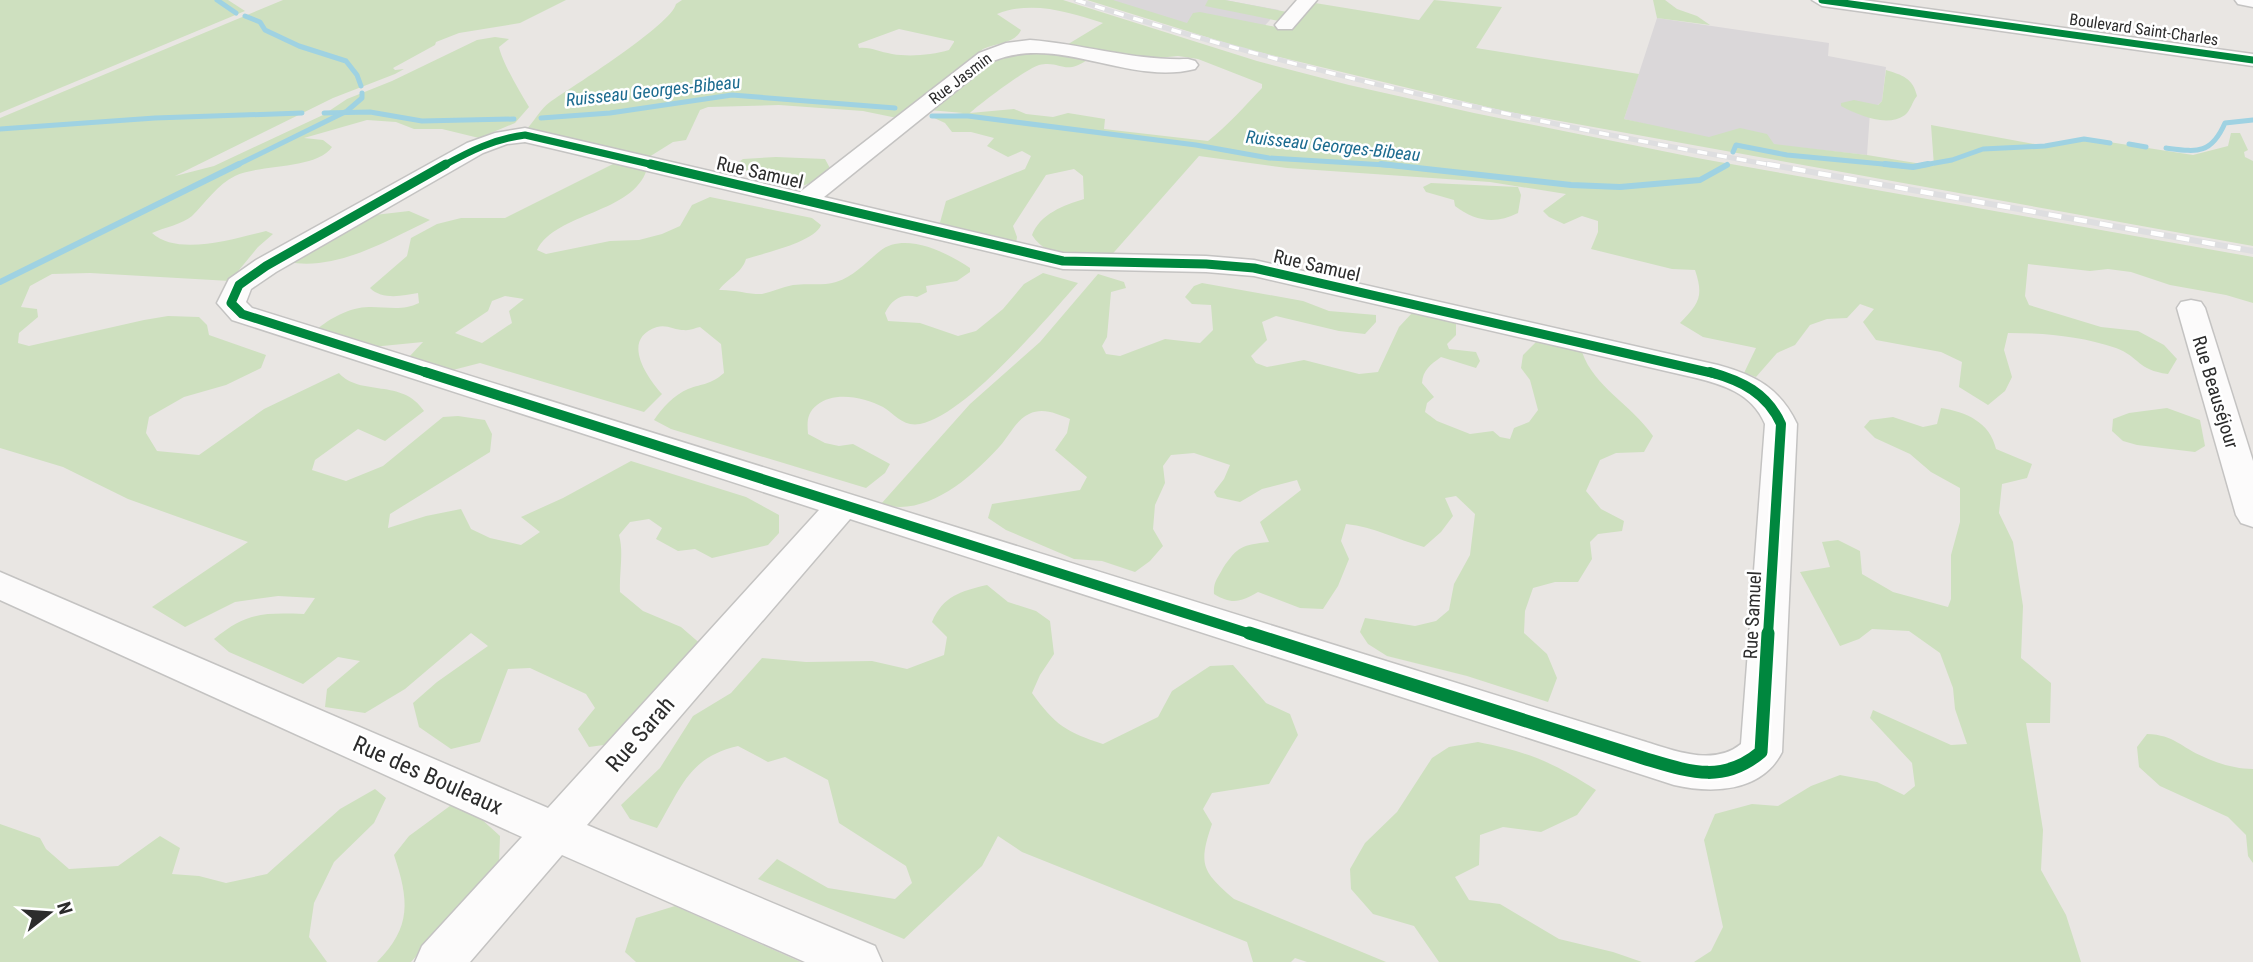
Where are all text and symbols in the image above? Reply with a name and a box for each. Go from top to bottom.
street label: Boulevard Saint-Charles [2068,10,2220,49]
street label: Rue Jasmin [925,49,995,108]
water label: Ruisseau Georges-Bibeau [565,71,742,110]
water label: Ruisseau Georges-Bibeau [1245,126,1422,165]
street label: Rue Samuel [714,151,805,194]
street label: Rue Samuel [1271,244,1362,287]
street label: Rue Beauséjour [2188,333,2244,451]
street label: Rue Samuel [1739,570,1766,660]
street label: Rue Sarah [600,691,680,778]
street label: Rue des Bouleaux [349,730,507,821]
north arrow [14,878,84,948]
text: N [52,899,77,917]

